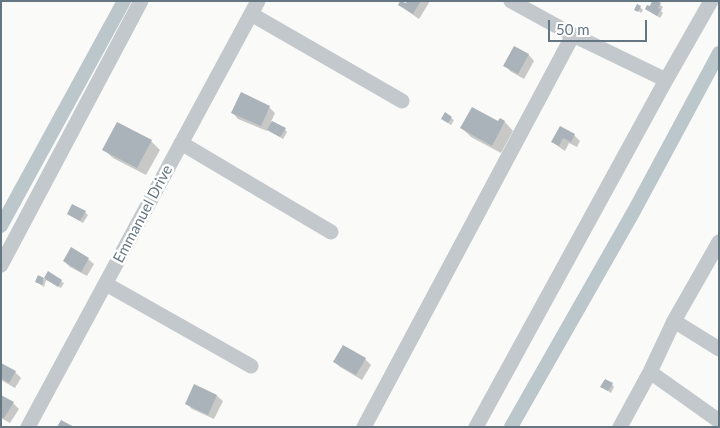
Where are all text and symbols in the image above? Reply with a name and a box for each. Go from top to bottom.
scale bar [550,10,649,42]
text: 50 m [556,20,590,38]
street label: Emmanuel Drive [110,162,176,266]

